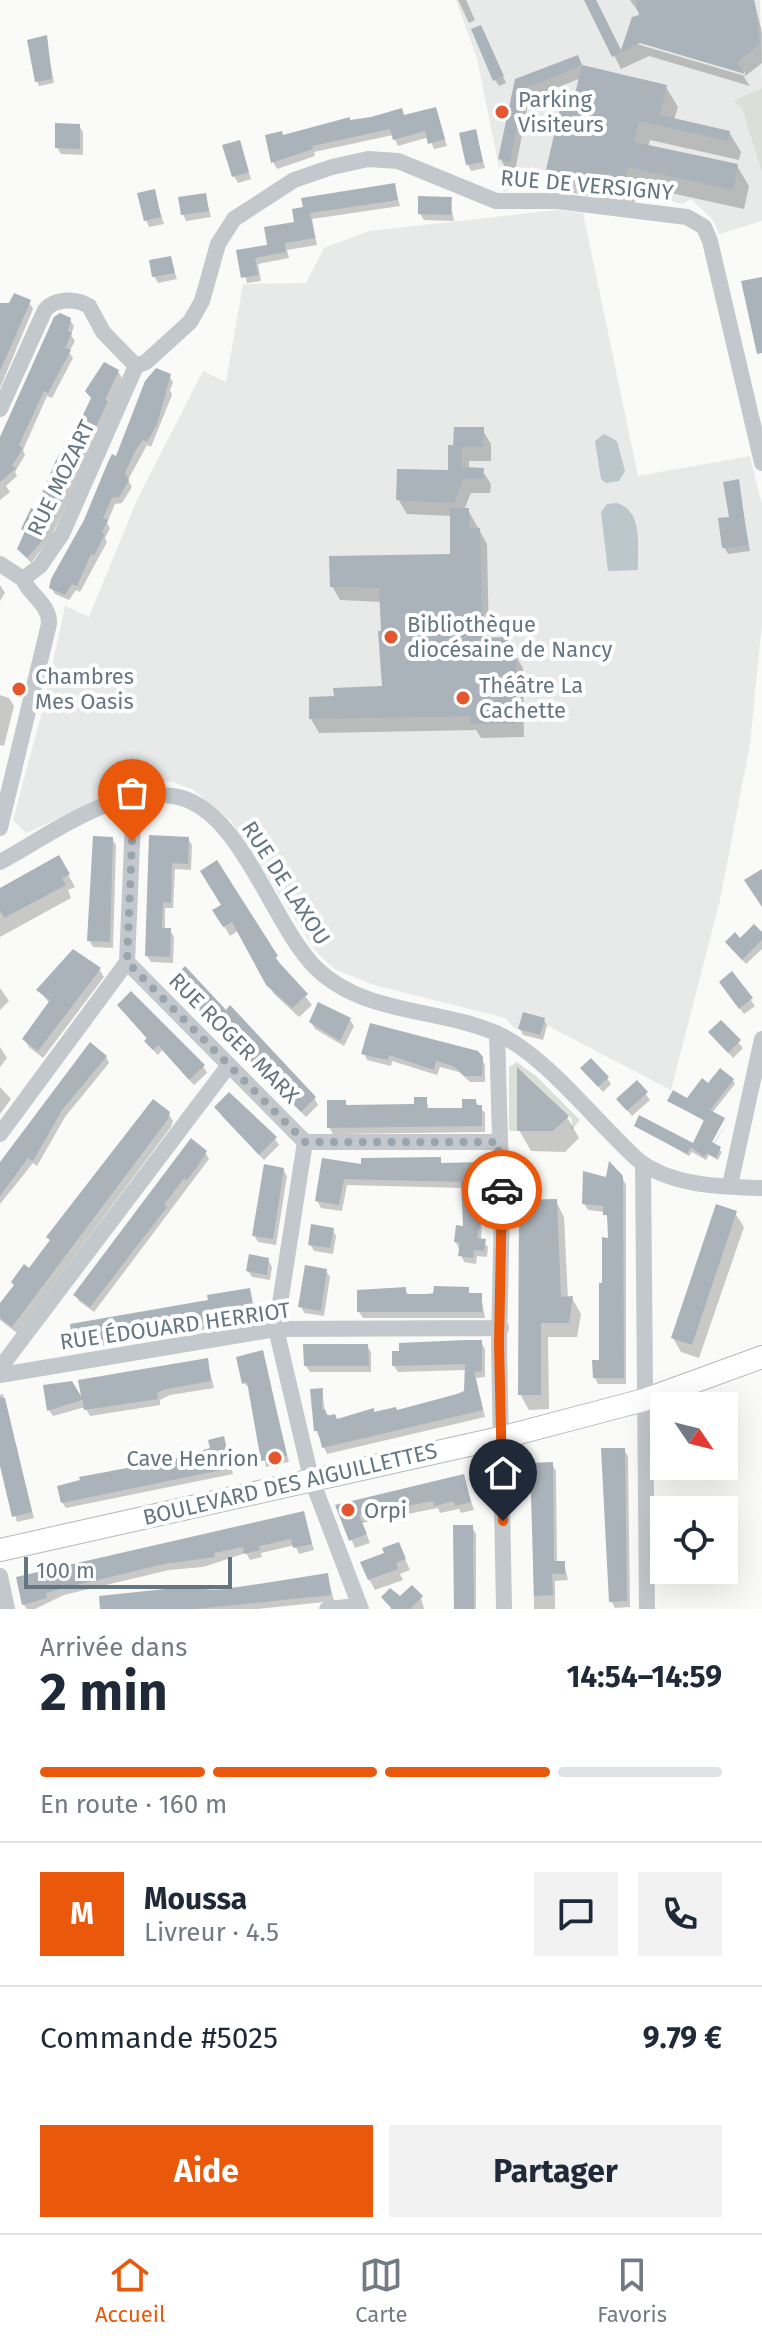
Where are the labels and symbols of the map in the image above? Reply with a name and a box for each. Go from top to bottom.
place label: Parking Visiteurs [518,86,604,138]
marker: Parking Visiteurs [493,103,511,121]
street label: RUE DE VERSIGNY [499,164,675,206]
street label: RUE MOZART [21,415,101,540]
place label: Bibliothèque diocésaine de Nancy [407,611,613,663]
marker: Bibliothèque diocésaine de Nancy [382,628,400,646]
place label: Chambres Mes Oasis [35,663,134,715]
place label: Théâtre La Cachette [479,672,583,724]
marker: Chambres Mes Oasis [10,680,28,698]
marker: Théâtre La Cachette [454,689,472,707]
pin [98,759,166,841]
street label: RUE DE LAXOU [236,816,336,950]
street label: RUE ROGER MARX [163,967,305,1109]
courier [462,1150,542,1230]
street label: RUE ÉDOUARD HERRIOT [58,1296,293,1356]
north arrow [650,1392,738,1480]
street label: BOULEVARD DES AIGUILLETTES [140,1437,440,1531]
pin [469,1439,537,1521]
place label: Cave Henrion [126,1445,259,1472]
marker: Cave Henrion [266,1449,284,1467]
place label: Orpi [364,1497,407,1524]
marker: Orpi [339,1501,357,1519]
scale bar [24,1553,232,1589]

